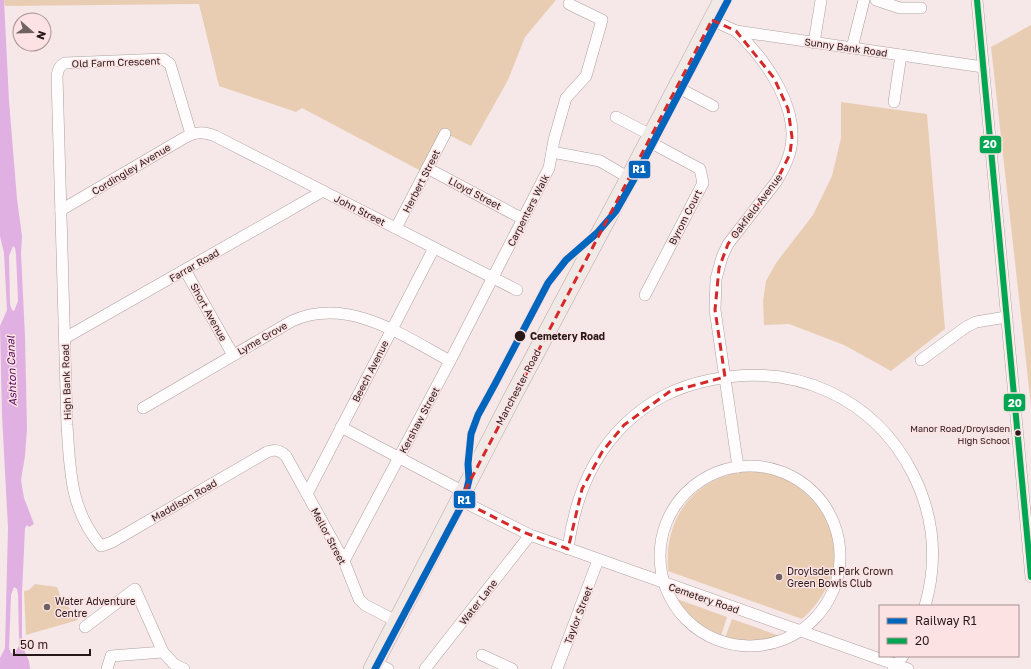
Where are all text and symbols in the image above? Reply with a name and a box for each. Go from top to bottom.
north arrow [12,12,52,52]
text: N [34,29,49,42]
street label: Sunny Bank Road [804,35,888,59]
street label: Old Farm Crescent [71,54,161,70]
line badge: 20 [979,135,1002,154]
text: 20 [983,137,997,150]
street label: Cordingley Avenue [89,141,173,197]
street label: Herbert Street [400,147,442,215]
line badge: R1 [628,160,651,179]
text: R1 [632,162,646,175]
street label: Oakfield Avenue [728,171,784,241]
street label: Carpenters Walk [505,172,552,248]
street label: Lloyd Street [447,174,503,212]
street label: Byrom Court [666,187,704,247]
street label: John Street [332,192,388,228]
street label: Farrar Road [167,246,221,284]
street label: Short Avenue [188,281,230,343]
street label: Lyme Grove [235,319,289,357]
marker: Cemetery Road [513,329,527,343]
place label: Cemetery Road [530,330,605,342]
water label: Ashton Canal [3,335,19,406]
street label: Beech Avenue [349,338,391,404]
street label: High Bank Road [59,344,73,420]
street label: Manchester Road [493,347,543,427]
street label: Kershaw Street [396,385,442,455]
line badge: 20 [1003,393,1026,412]
text: 20 [1008,396,1022,409]
place label: Manor Road/Droylsden High School [910,423,1010,446]
marker: Manor Road/Droylsden High School [1013,428,1023,438]
street label: Maddison Road [149,476,219,524]
line badge: R1 [453,490,476,509]
text: R1 [457,493,471,506]
street label: Mellor Street [309,506,349,566]
place label: Droylsden Park Crown Green Bowls Club [787,565,893,589]
marker: Droylsden Park Crown Green Bowls Club [774,572,784,582]
street label: Water Lane [457,577,500,627]
street label: Cemetery Road [667,580,741,616]
street label: Taylor Street [561,584,595,646]
place label: Water Adventure Centre [55,595,136,619]
marker: Water Adventure Centre [42,602,52,612]
legend [879,605,1019,657]
text: Railway R1 [915,613,977,628]
scale bar [14,631,90,657]
text: 20 [915,633,929,648]
text: 50 m [20,637,48,652]

